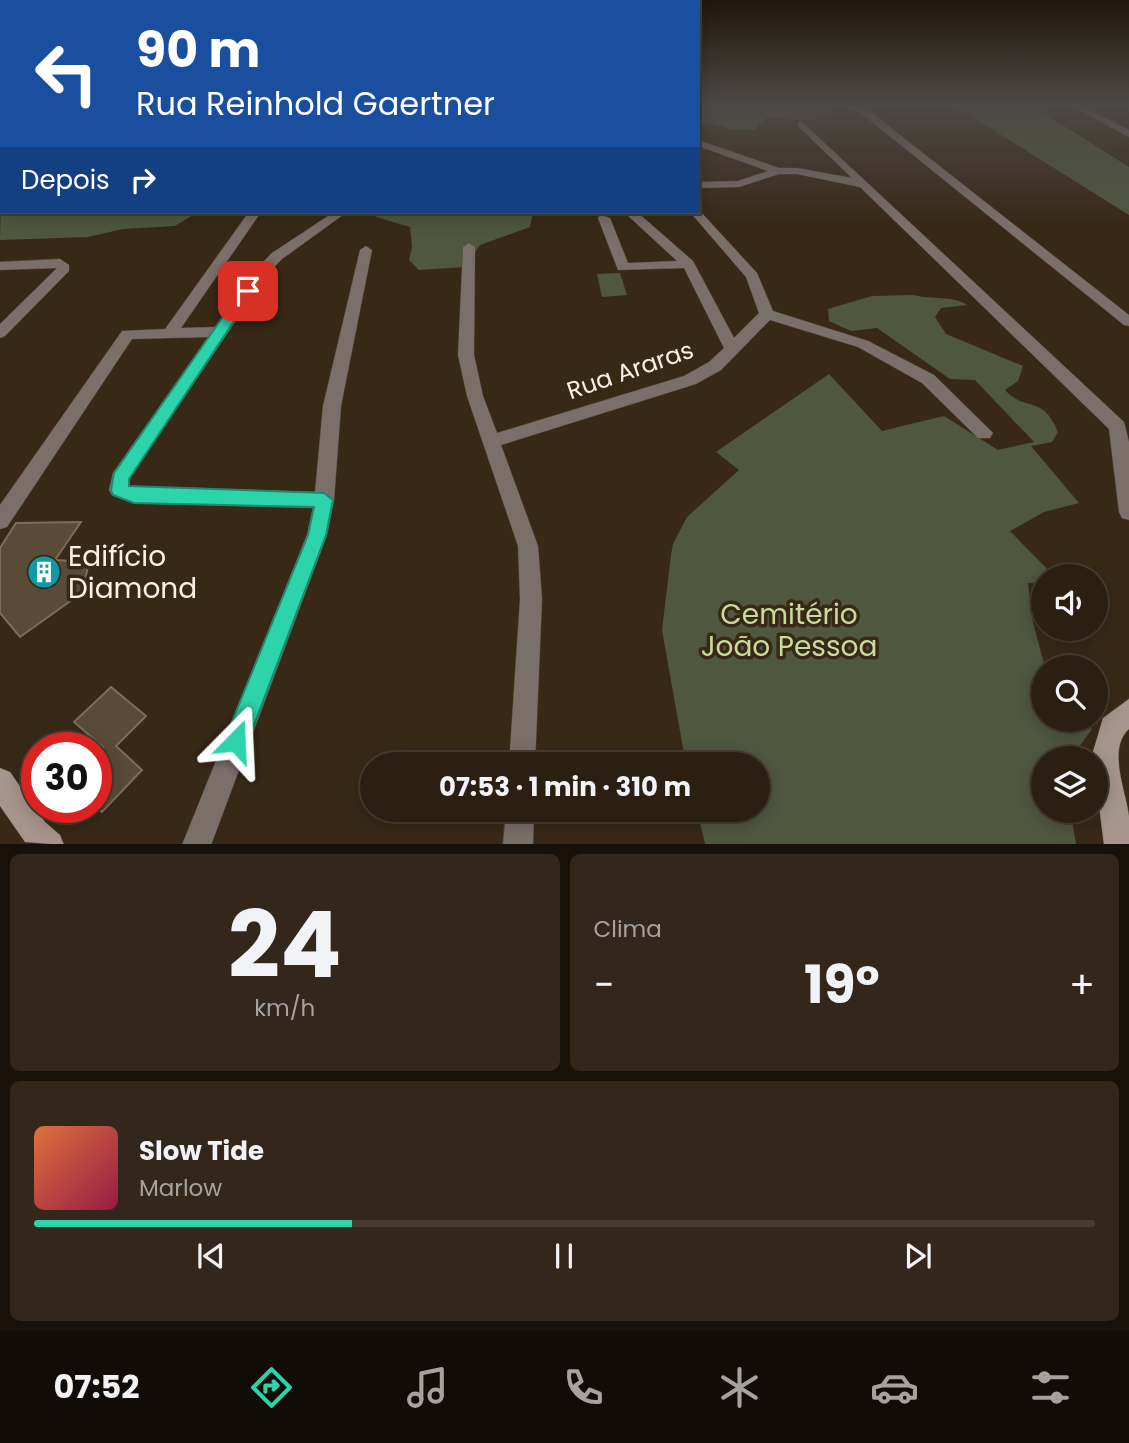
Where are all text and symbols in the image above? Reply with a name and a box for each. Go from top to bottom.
text: 90 m [136,16,260,84]
icon: left [21,28,112,119]
text: Rua Reinhold Gaertner [136,81,495,126]
icon: right [124,161,162,199]
text: Depois [21,162,110,198]
pin [218,261,278,321]
icon: arrive [229,272,267,310]
street label: Rua Araras [562,333,698,407]
place label: Edifício Diamond [68,537,197,608]
building icon: Edifício Diamond [25,553,63,591]
map controls [1031,564,1108,823]
button: sound [1031,564,1108,641]
park label: Cemitério João Pessoa [701,595,877,666]
button: search [1031,655,1108,732]
position arrow [199,704,273,778]
speed limit sign: 30 [21,732,112,823]
button: layers [1031,746,1108,823]
text: 07:53 · 1 min · 310 m [439,769,691,805]
text: 24 [228,881,342,1009]
text: Clima [594,913,662,945]
text: 19° [804,948,880,1021]
text: − [594,958,614,1011]
text: + [1069,958,1095,1011]
text: km/h [254,992,315,1024]
text: Slow Tide [139,1133,264,1169]
text: Marlow [139,1172,222,1204]
icon: previous [192,1237,230,1275]
icon: pause [545,1237,583,1275]
icon: next [899,1237,937,1275]
icon: directions [247,1363,296,1412]
icon: music [403,1363,452,1412]
icon: phone [559,1363,608,1412]
icon: climate [715,1363,764,1412]
icon: car [870,1363,919,1412]
icon: filters [1026,1363,1075,1412]
text: 07:52 [53,1364,140,1409]

